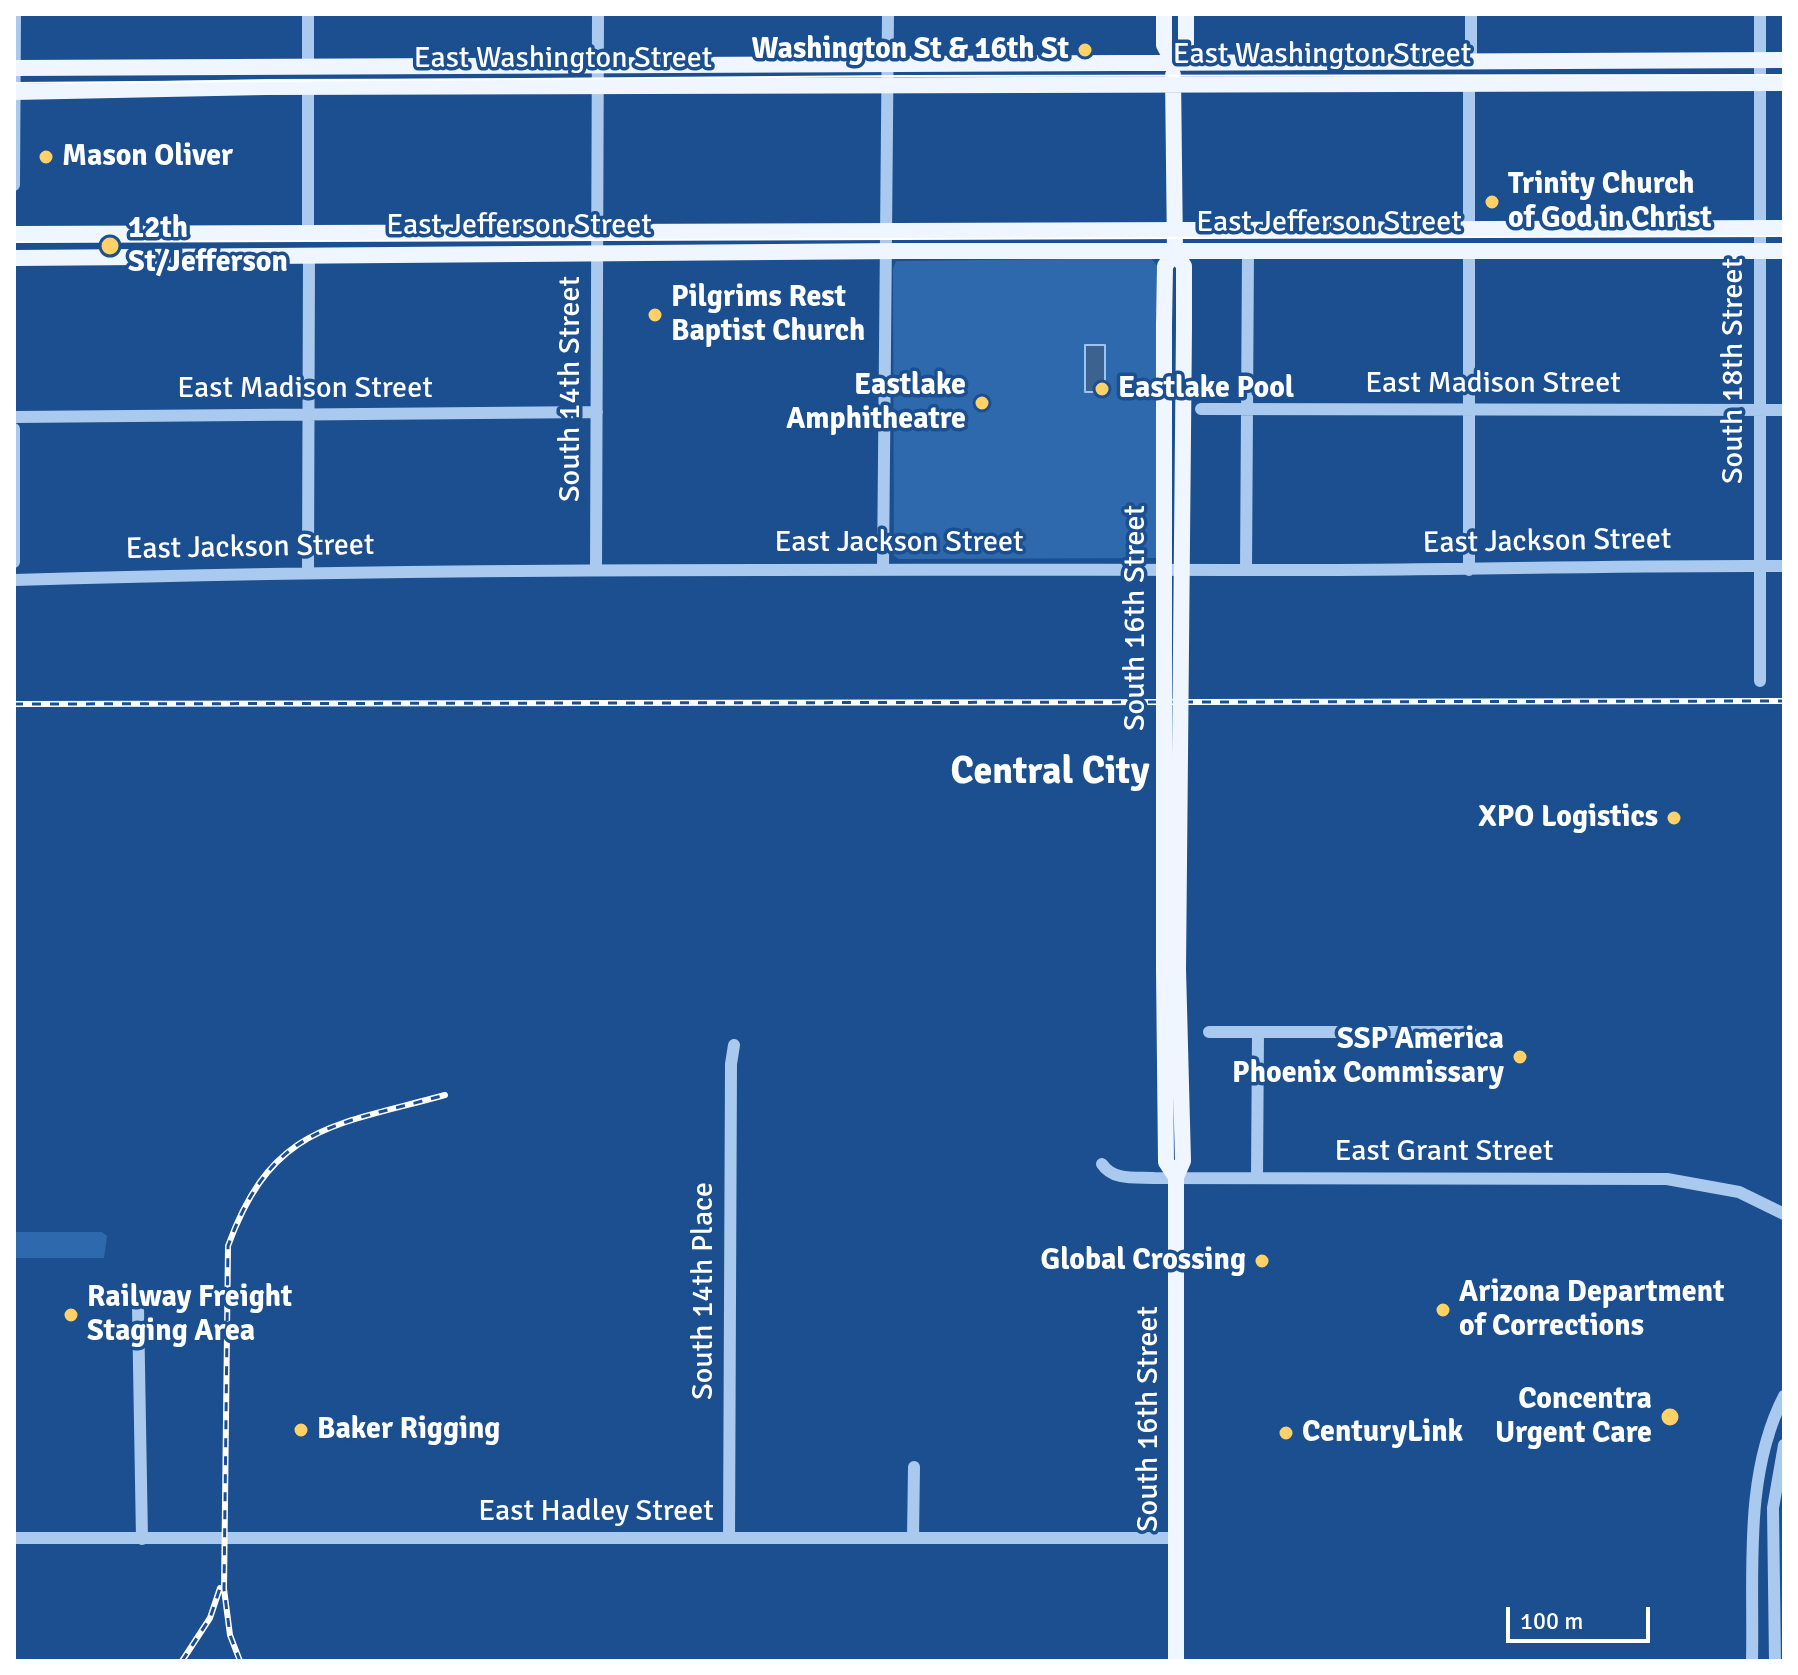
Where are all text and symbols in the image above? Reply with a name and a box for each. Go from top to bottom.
place label: Washington St & 16th St [751,32,1069,68]
street label: East Washington Street [1173,37,1471,73]
street label: East Washington Street [414,41,712,77]
marker: Washington St & 16th St [1076,41,1094,59]
place label: Mason Oliver [62,139,233,175]
marker: Mason Oliver [37,148,55,166]
place label: Trinity Church of God in Christ [1508,167,1712,238]
marker: Trinity Church of God in Christ [1483,193,1501,211]
street label: East Jefferson Street [1196,205,1462,241]
street label: East Jefferson Street [386,208,652,244]
place label: 12th St/Jefferson [128,211,288,282]
marker: 12th St/Jefferson [99,235,121,257]
street label: South 18th Street [1716,258,1752,484]
street label: South 14th Street [553,276,589,502]
place label: Pilgrims Rest Baptist Church [671,280,865,350]
marker: Pilgrims Rest Baptist Church [646,306,664,324]
street label: East Madison Street [1365,366,1621,402]
place label: Eastlake Amphitheatre [786,368,966,438]
street label: East Madison Street [177,371,433,407]
place label: Eastlake Pool [1118,371,1294,407]
marker: Eastlake Pool [1093,380,1111,398]
marker: Eastlake Amphitheatre [973,394,991,412]
street label: South 16th Street [1118,505,1154,731]
street label: East Jackson Street [1422,522,1672,562]
street label: East Jackson Street [775,525,1023,561]
street label: East Jackson Street [125,528,375,568]
district label: Central City [950,750,1150,796]
place label: XPO Logistics [1478,800,1658,836]
marker: XPO Logistics [1665,809,1683,827]
place label: SSP America Phoenix Commissary [1232,1022,1504,1092]
marker: SSP America Phoenix Commissary [1511,1048,1529,1066]
street label: East Grant Street [1334,1134,1554,1170]
street label: South 14th Place [686,1182,722,1400]
place label: Global Crossing [1041,1243,1246,1279]
marker: Global Crossing [1253,1252,1271,1270]
place label: Arizona Department of Corrections [1459,1275,1724,1346]
place label: Railway Freight Staging Area [87,1280,292,1350]
marker: Arizona Department of Corrections [1434,1301,1452,1319]
marker: Railway Freight Staging Area [62,1306,80,1324]
street label: South 16th Street [1131,1306,1167,1532]
place label: Concentra Urgent Care [1495,1382,1652,1452]
marker: Concentra Urgent Care [1659,1406,1681,1428]
place label: Baker Rigging [317,1412,500,1448]
place label: CenturyLink [1302,1415,1463,1451]
marker: Baker Rigging [292,1421,310,1439]
marker: CenturyLink [1277,1424,1295,1442]
street label: East Hadley Street [478,1494,714,1530]
scale bar [1510,1591,1654,1641]
text: 100 m [1520,1606,1583,1636]

